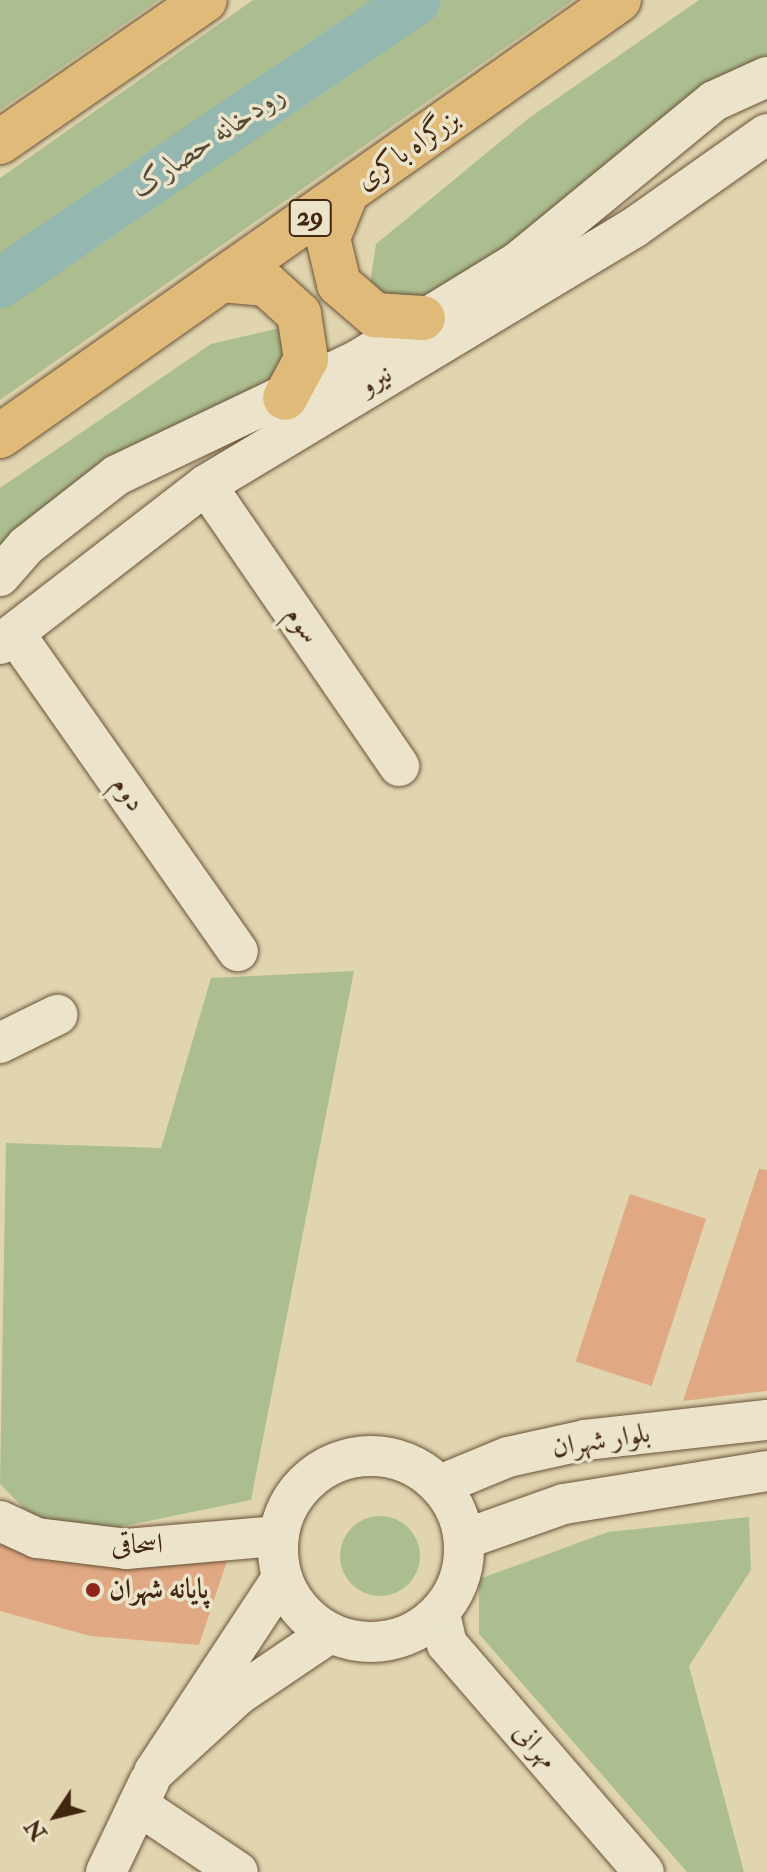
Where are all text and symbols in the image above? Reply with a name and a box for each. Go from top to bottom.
water label: رودخانه حصارک [124,76,292,206]
street label: بزرگراه باکری [350,102,466,198]
road number: 29 [288,196,332,240]
street label: نیرو [354,357,398,403]
street label: سوم [277,600,327,650]
street label: دوم [104,769,152,819]
street label: بلوار شهران [550,1417,652,1465]
street label: اسحاقی [111,1528,163,1562]
place label: پایانه شهران [109,1573,208,1607]
marker: پایانه شهران [84,1581,102,1599]
street label: مهرانی [506,1716,564,1776]
north arrow [16,1776,96,1856]
text: N [19,1814,53,1846]

